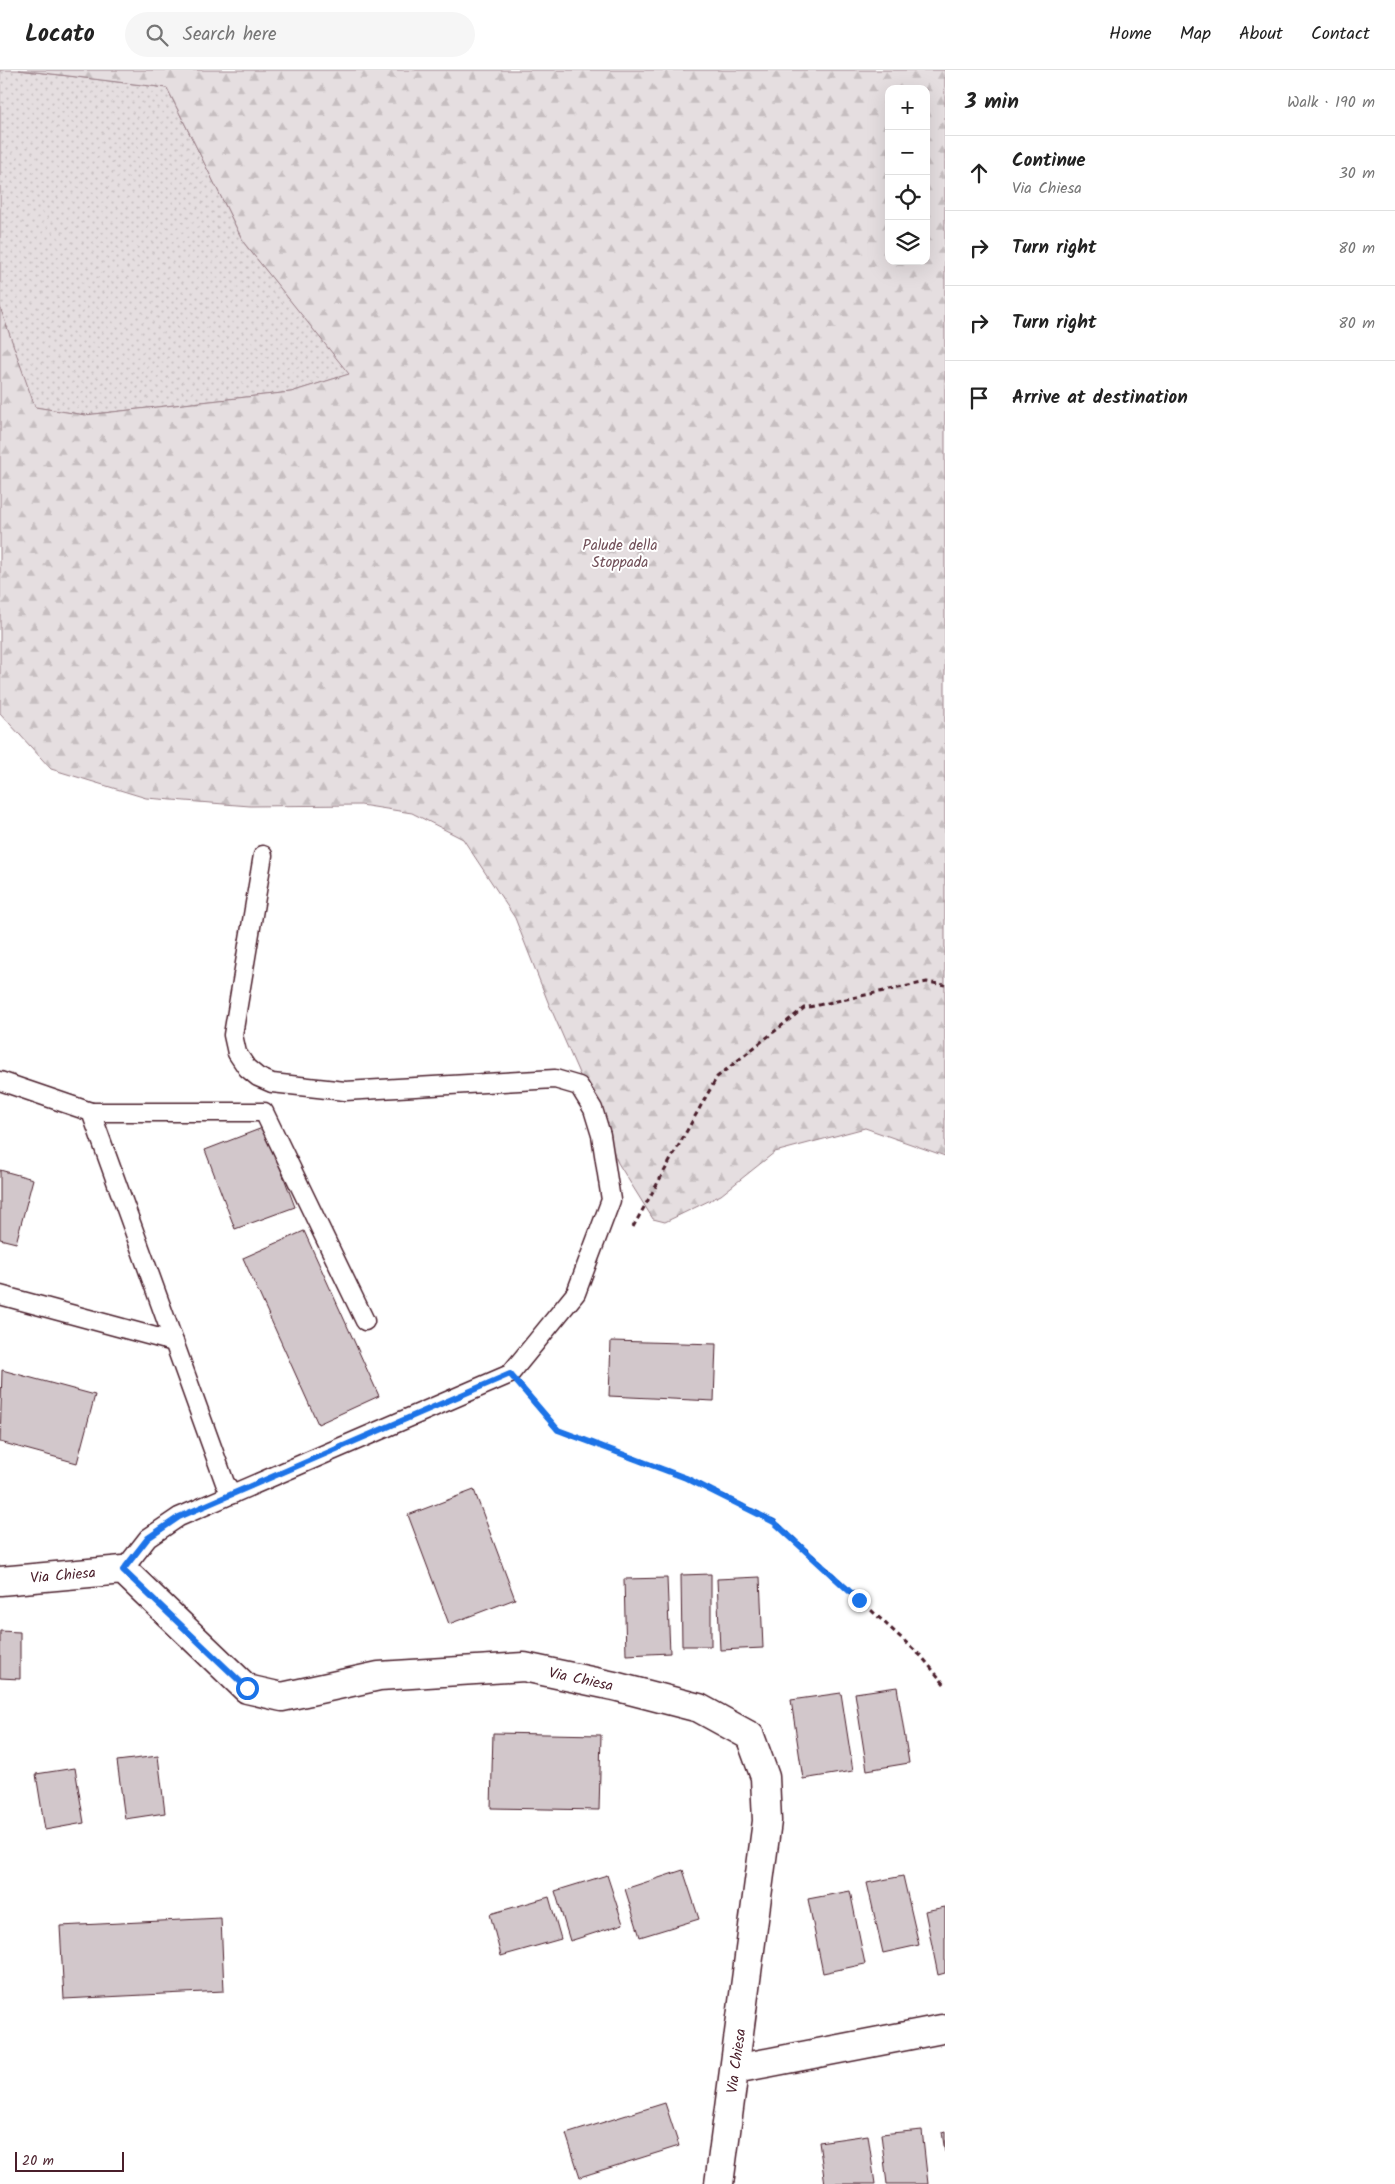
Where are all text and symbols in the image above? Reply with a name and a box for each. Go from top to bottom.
search box [125,12,475,57]
text: Locato [25,15,95,54]
text: Search here [183,20,276,50]
text: Home [1109,20,1152,49]
text: Map [1180,20,1211,49]
text: About [1239,20,1283,49]
text: Contact [1311,20,1370,49]
icon: search [143,21,171,49]
map controls [885,85,930,265]
button: + [885,85,930,130]
text: 3 min [965,86,1019,119]
text: Walk · 190 m [1287,90,1375,115]
button: − [885,130,930,175]
text: Continue [1012,146,1085,176]
icon: ahead [965,159,993,187]
text: 30 m [1339,161,1375,186]
button: locate [885,175,930,220]
text: Via Chiesa [1012,176,1082,201]
button: layers [885,220,930,265]
text: Turn right [1012,233,1097,263]
icon: right [965,234,993,262]
text: 80 m [1338,236,1375,261]
text: Turn right [1012,308,1097,338]
icon: right [965,309,993,337]
text: 80 m [1338,311,1375,336]
text: Arrive at destination [1012,383,1188,413]
icon: arrive [965,384,993,412]
park label: Palude della Stoppada [583,534,657,575]
street label: Via Chiesa [29,1561,97,1591]
route end [848,1589,871,1612]
street label: Via Chiesa [546,1661,615,1699]
route start [236,1677,259,1700]
street label: Via Chiesa [721,2027,753,2095]
scale bar [15,2149,124,2172]
text: 20 m [22,2150,54,2172]

